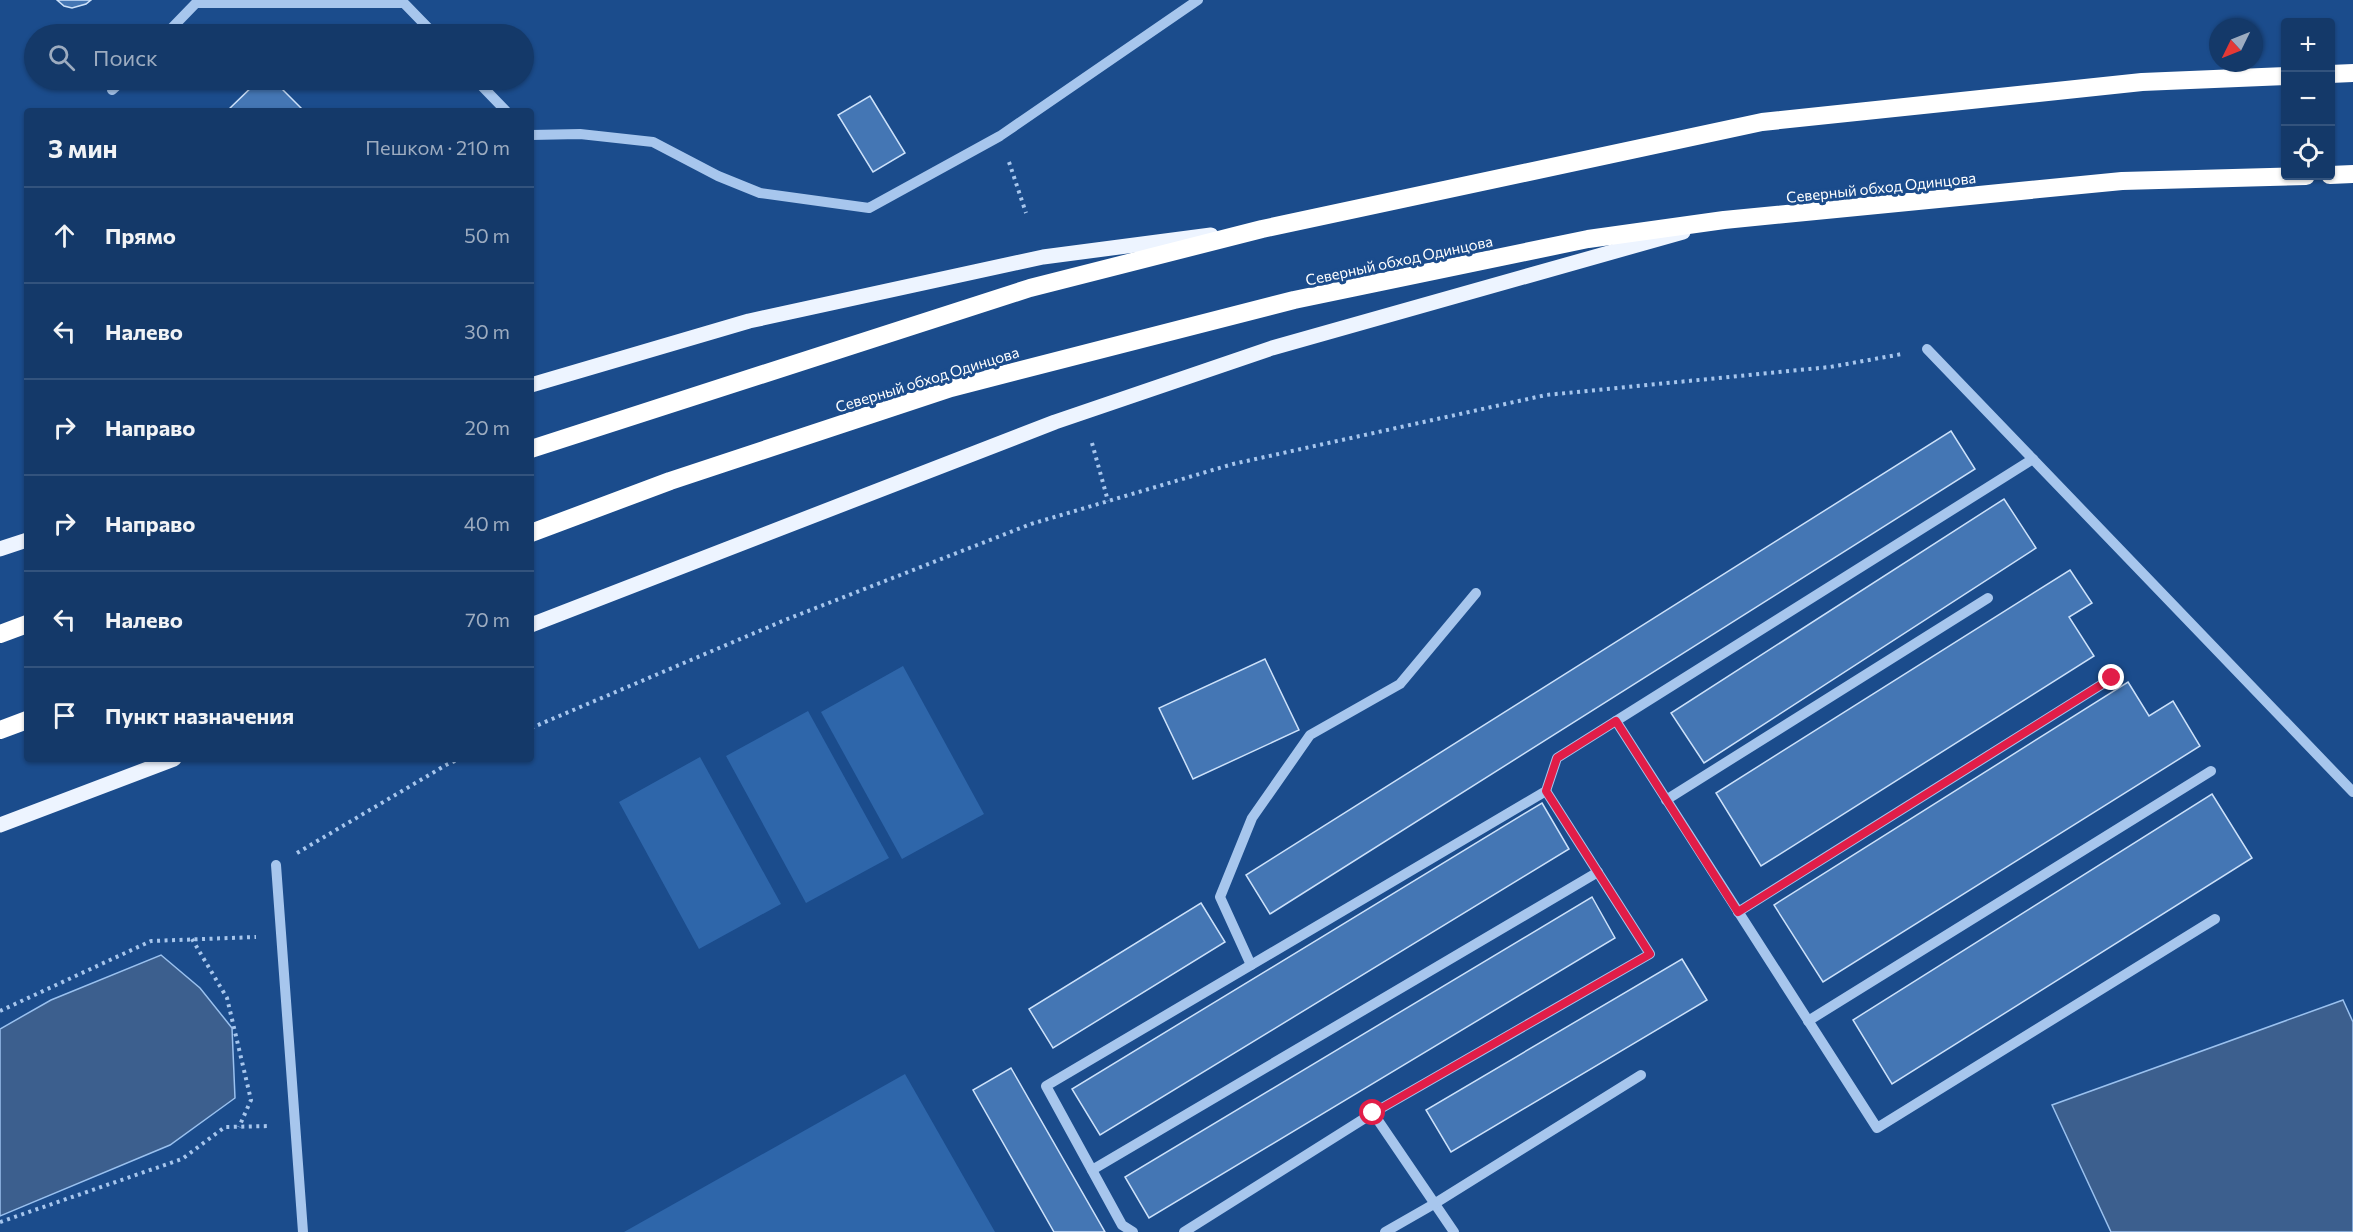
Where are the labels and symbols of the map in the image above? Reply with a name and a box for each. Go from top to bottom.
north arrow [2209,18,2263,72]
street label: Северный обход Одинцова [1785,168,1977,206]
street label: Северный обход Одинцова [1304,231,1494,289]
street label: Северный обход Одинцова [833,342,1021,416]
route end [2098,664,2124,690]
route start [1359,1099,1385,1125]

